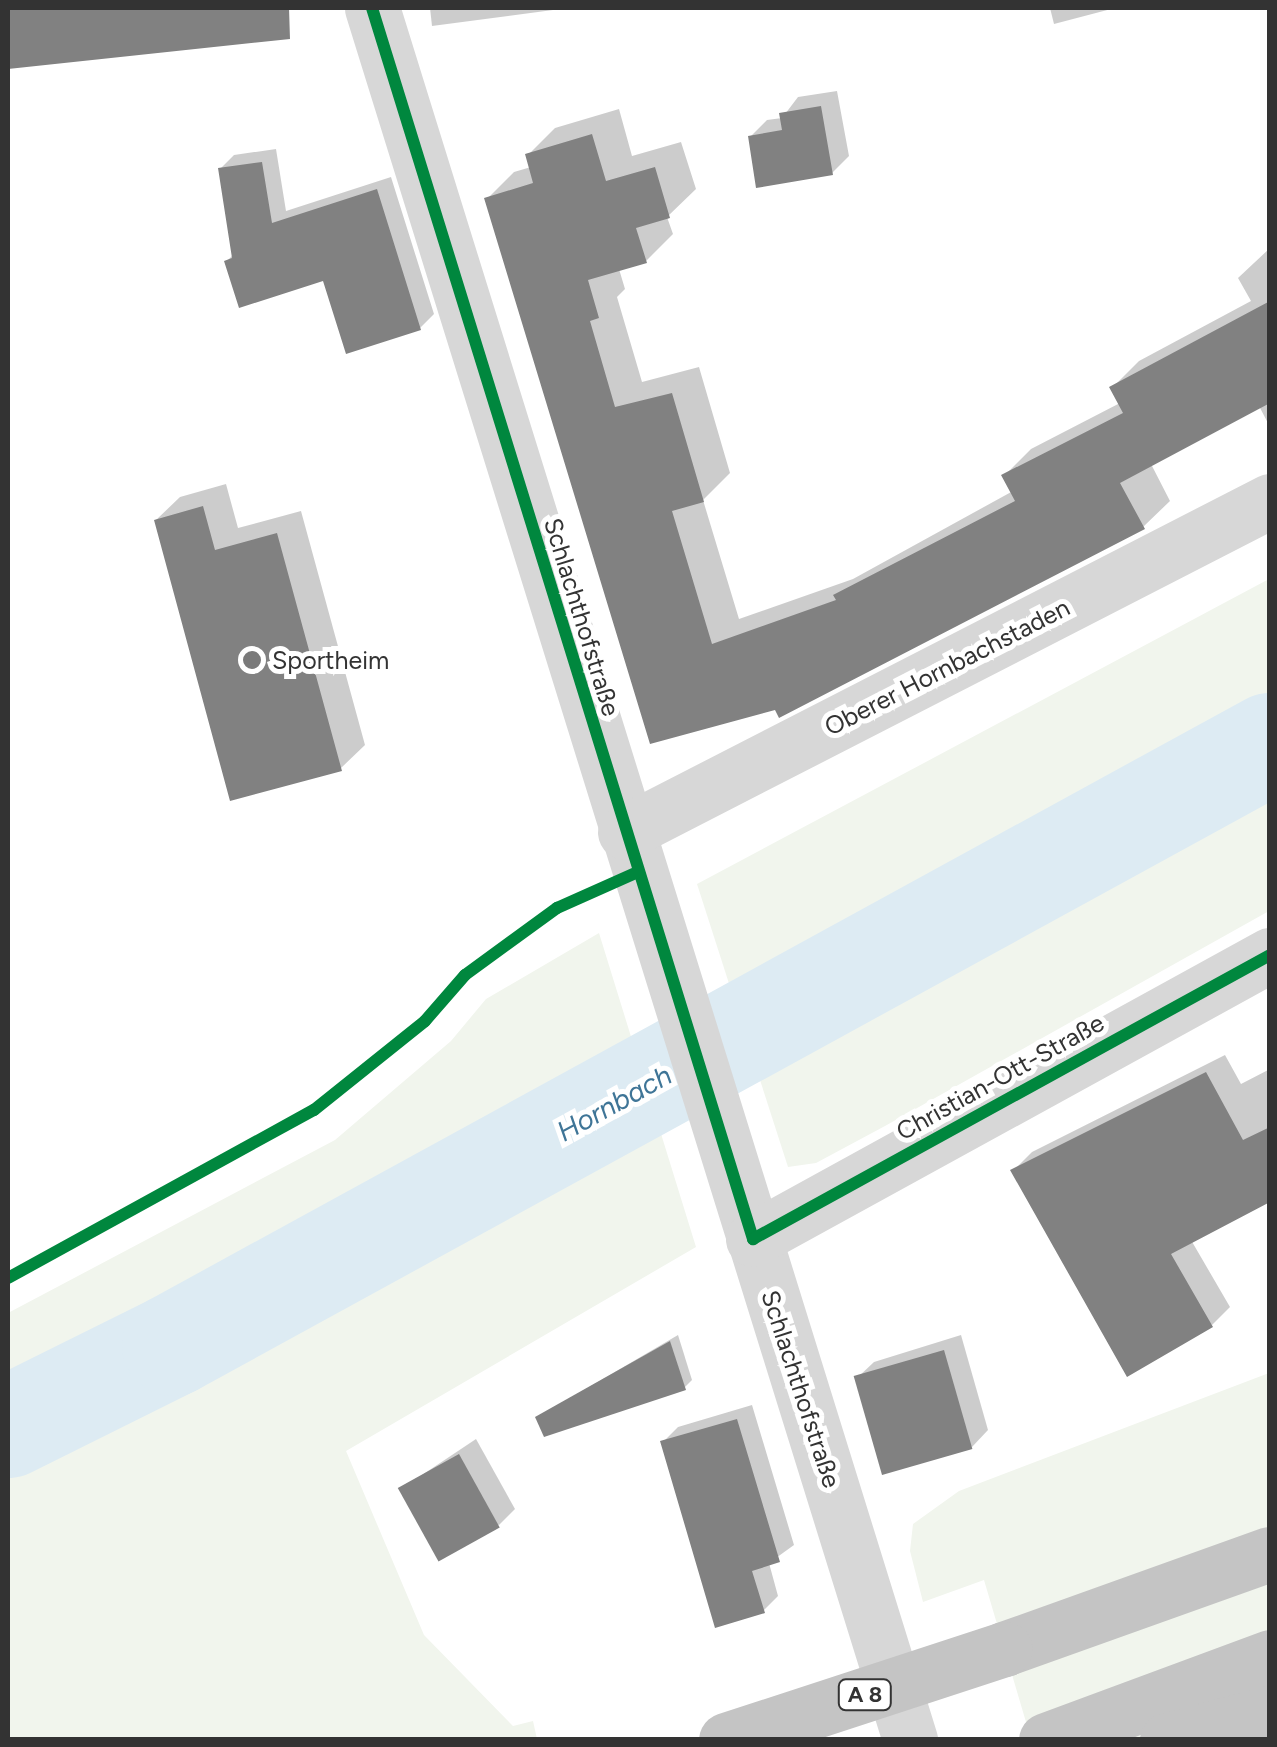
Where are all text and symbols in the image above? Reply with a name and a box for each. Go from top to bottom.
street label: Schlachthofstraße [538,514,626,720]
street label: Oberer Hornbachstaden [819,592,1075,742]
place label: Sportheim [272,645,389,675]
marker: Sportheim [241,649,263,671]
street label: Christian-Ott-Straße [891,1007,1109,1147]
water label: Hornbach [551,1058,677,1148]
street label: Schlachthofstraße [755,1287,847,1491]
road number: A 8 [838,1678,892,1712]

